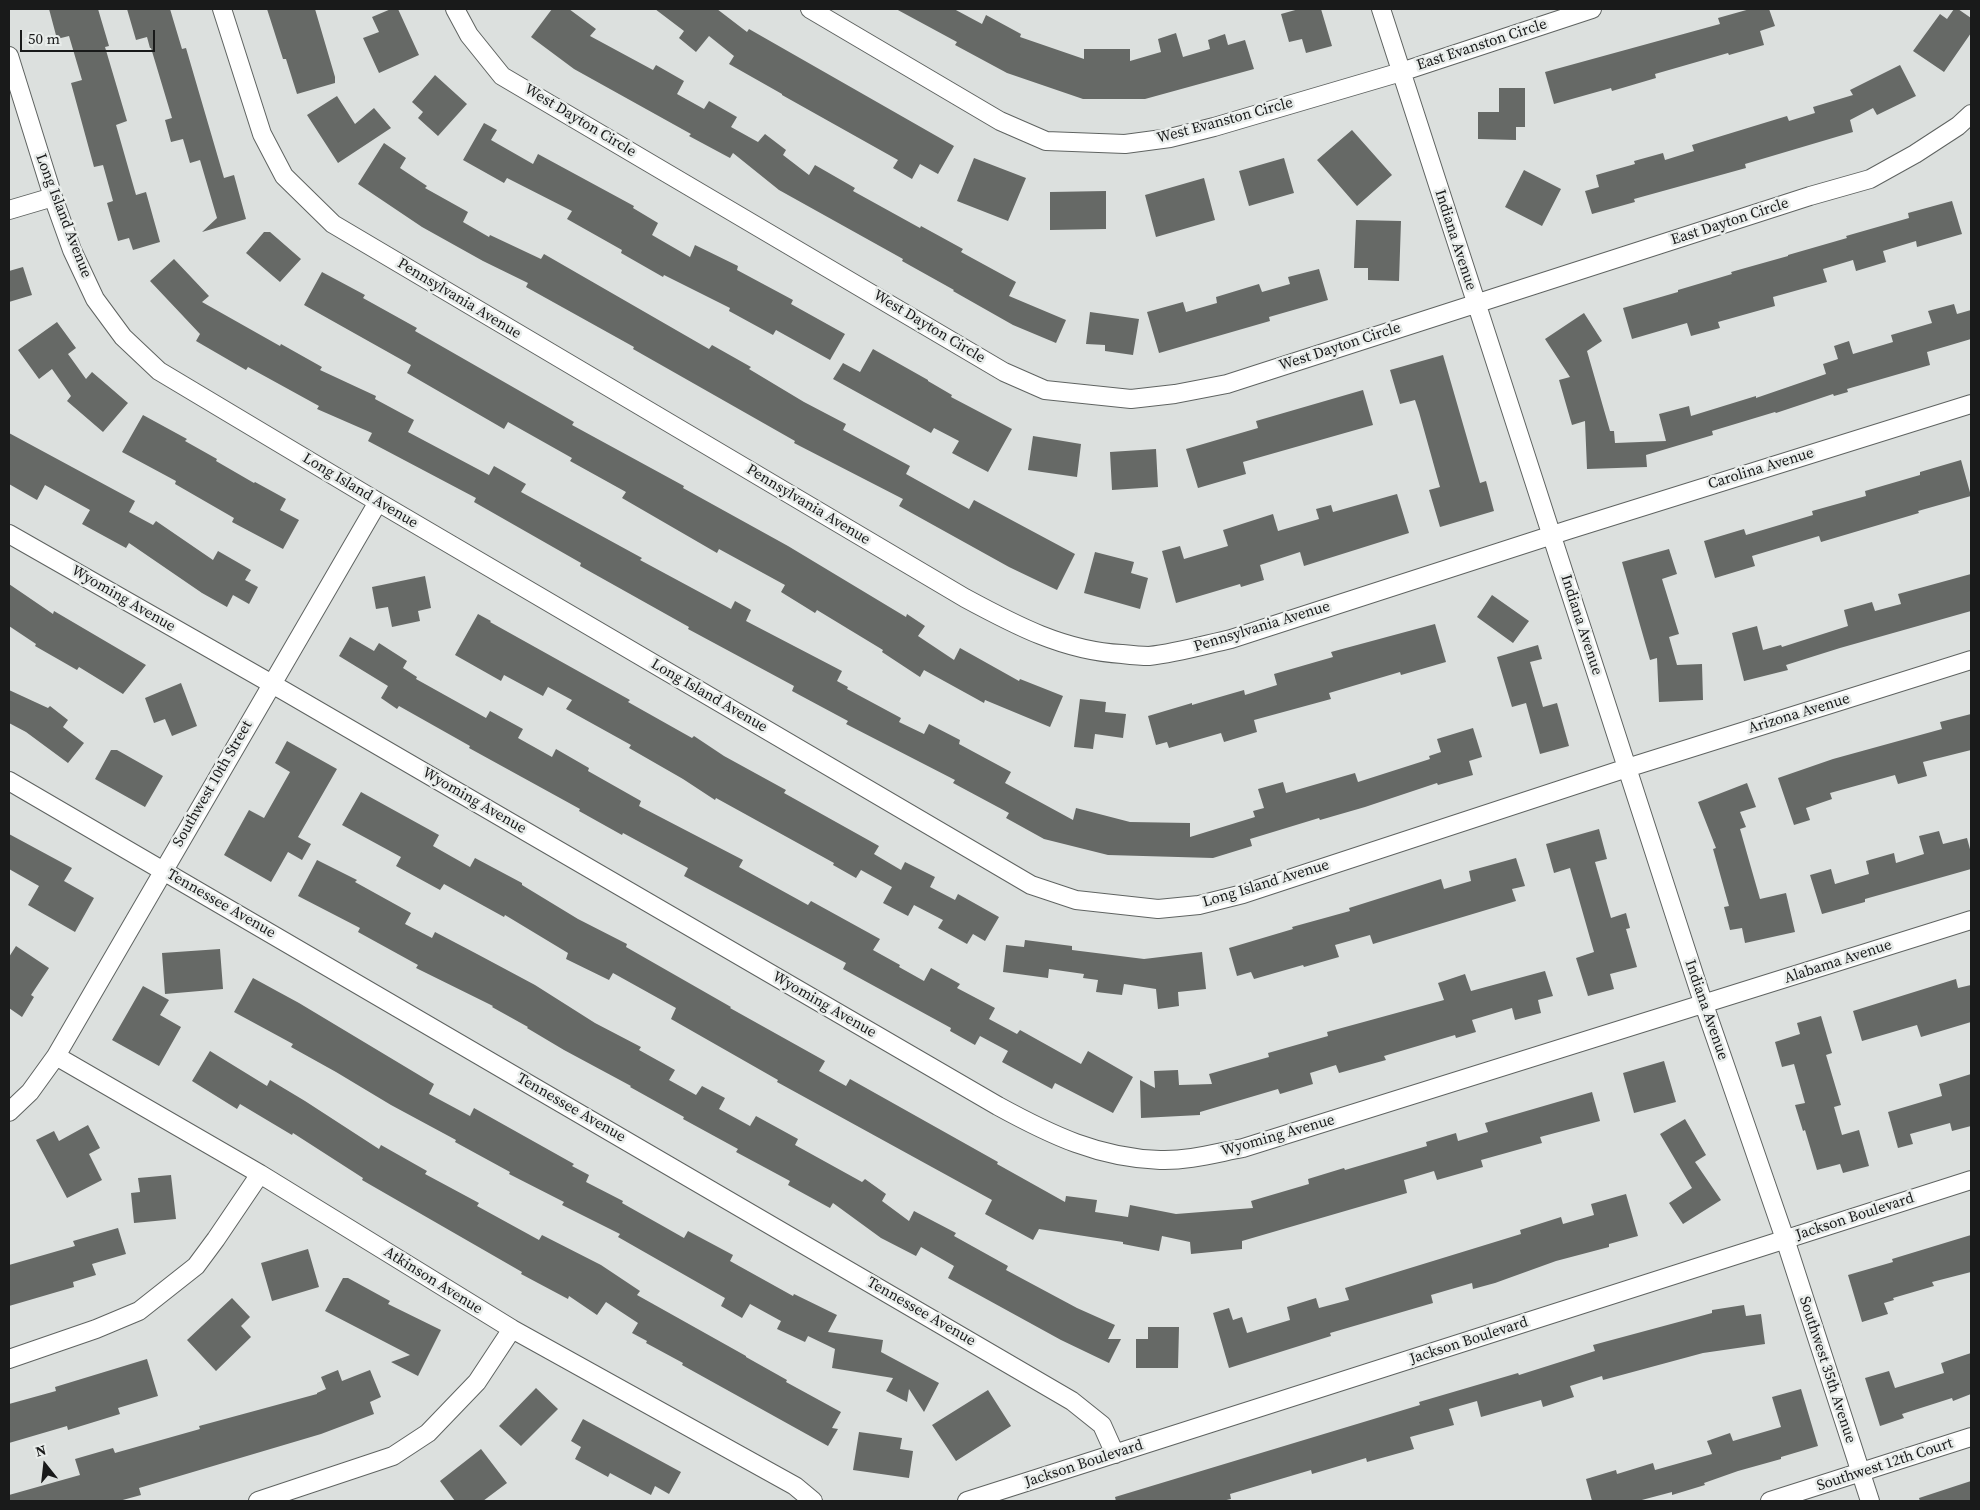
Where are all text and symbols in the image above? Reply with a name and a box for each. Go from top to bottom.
street label: East Evanston Circle [1415,15,1549,75]
scale bar [22,20,158,52]
text: 50 m [28,28,60,49]
street label: West Dayton Circle [521,81,639,161]
street label: West Evanston Circle [1155,94,1295,148]
street label: Long Island Avenue [31,151,95,281]
street label: Indiana Avenue [1430,187,1480,293]
street label: East Dayton Circle [1669,194,1791,250]
street label: Pennsylvania Avenue [394,255,524,343]
street label: West Dayton Circle [870,287,988,367]
street label: West Dayton Circle [1277,319,1403,375]
street label: Carolina Avenue [1706,444,1816,494]
street label: Long Island Avenue [299,449,421,533]
street label: Pennsylvania Avenue [743,461,873,549]
street label: Wyoming Avenue [68,562,178,636]
street label: Indiana Avenue [1556,572,1606,678]
street label: Pennsylvania Avenue [1192,598,1332,656]
street label: Long Island Avenue [648,655,770,737]
street label: Arizona Avenue [1746,690,1852,738]
street label: Southwest 10th Street [170,718,256,850]
street label: Wyoming Avenue [419,764,529,838]
street label: Long Island Avenue [1201,856,1331,912]
street label: Tennessee Avenue [163,866,279,942]
street label: Alabama Avenue [1782,936,1894,988]
street label: Indiana Avenue [1680,958,1732,1062]
street label: Wyoming Avenue [769,968,879,1042]
street label: Tennessee Avenue [513,1070,629,1146]
street label: Wyoming Avenue [1219,1111,1337,1161]
street label: Jackson Boulevard [1794,1189,1916,1245]
street label: Atkinson Avenue [380,1243,486,1319]
street label: Tennessee Avenue [863,1274,979,1350]
street label: Southwest 35th Avenue [1795,1294,1859,1446]
street label: Jackson Boulevard [1408,1313,1530,1369]
street label: Southwest 12th Court [1815,1435,1955,1495]
street label: Jackson Boulevard [1023,1436,1145,1492]
north arrow [20,1440,70,1490]
text: N [33,1440,49,1462]

